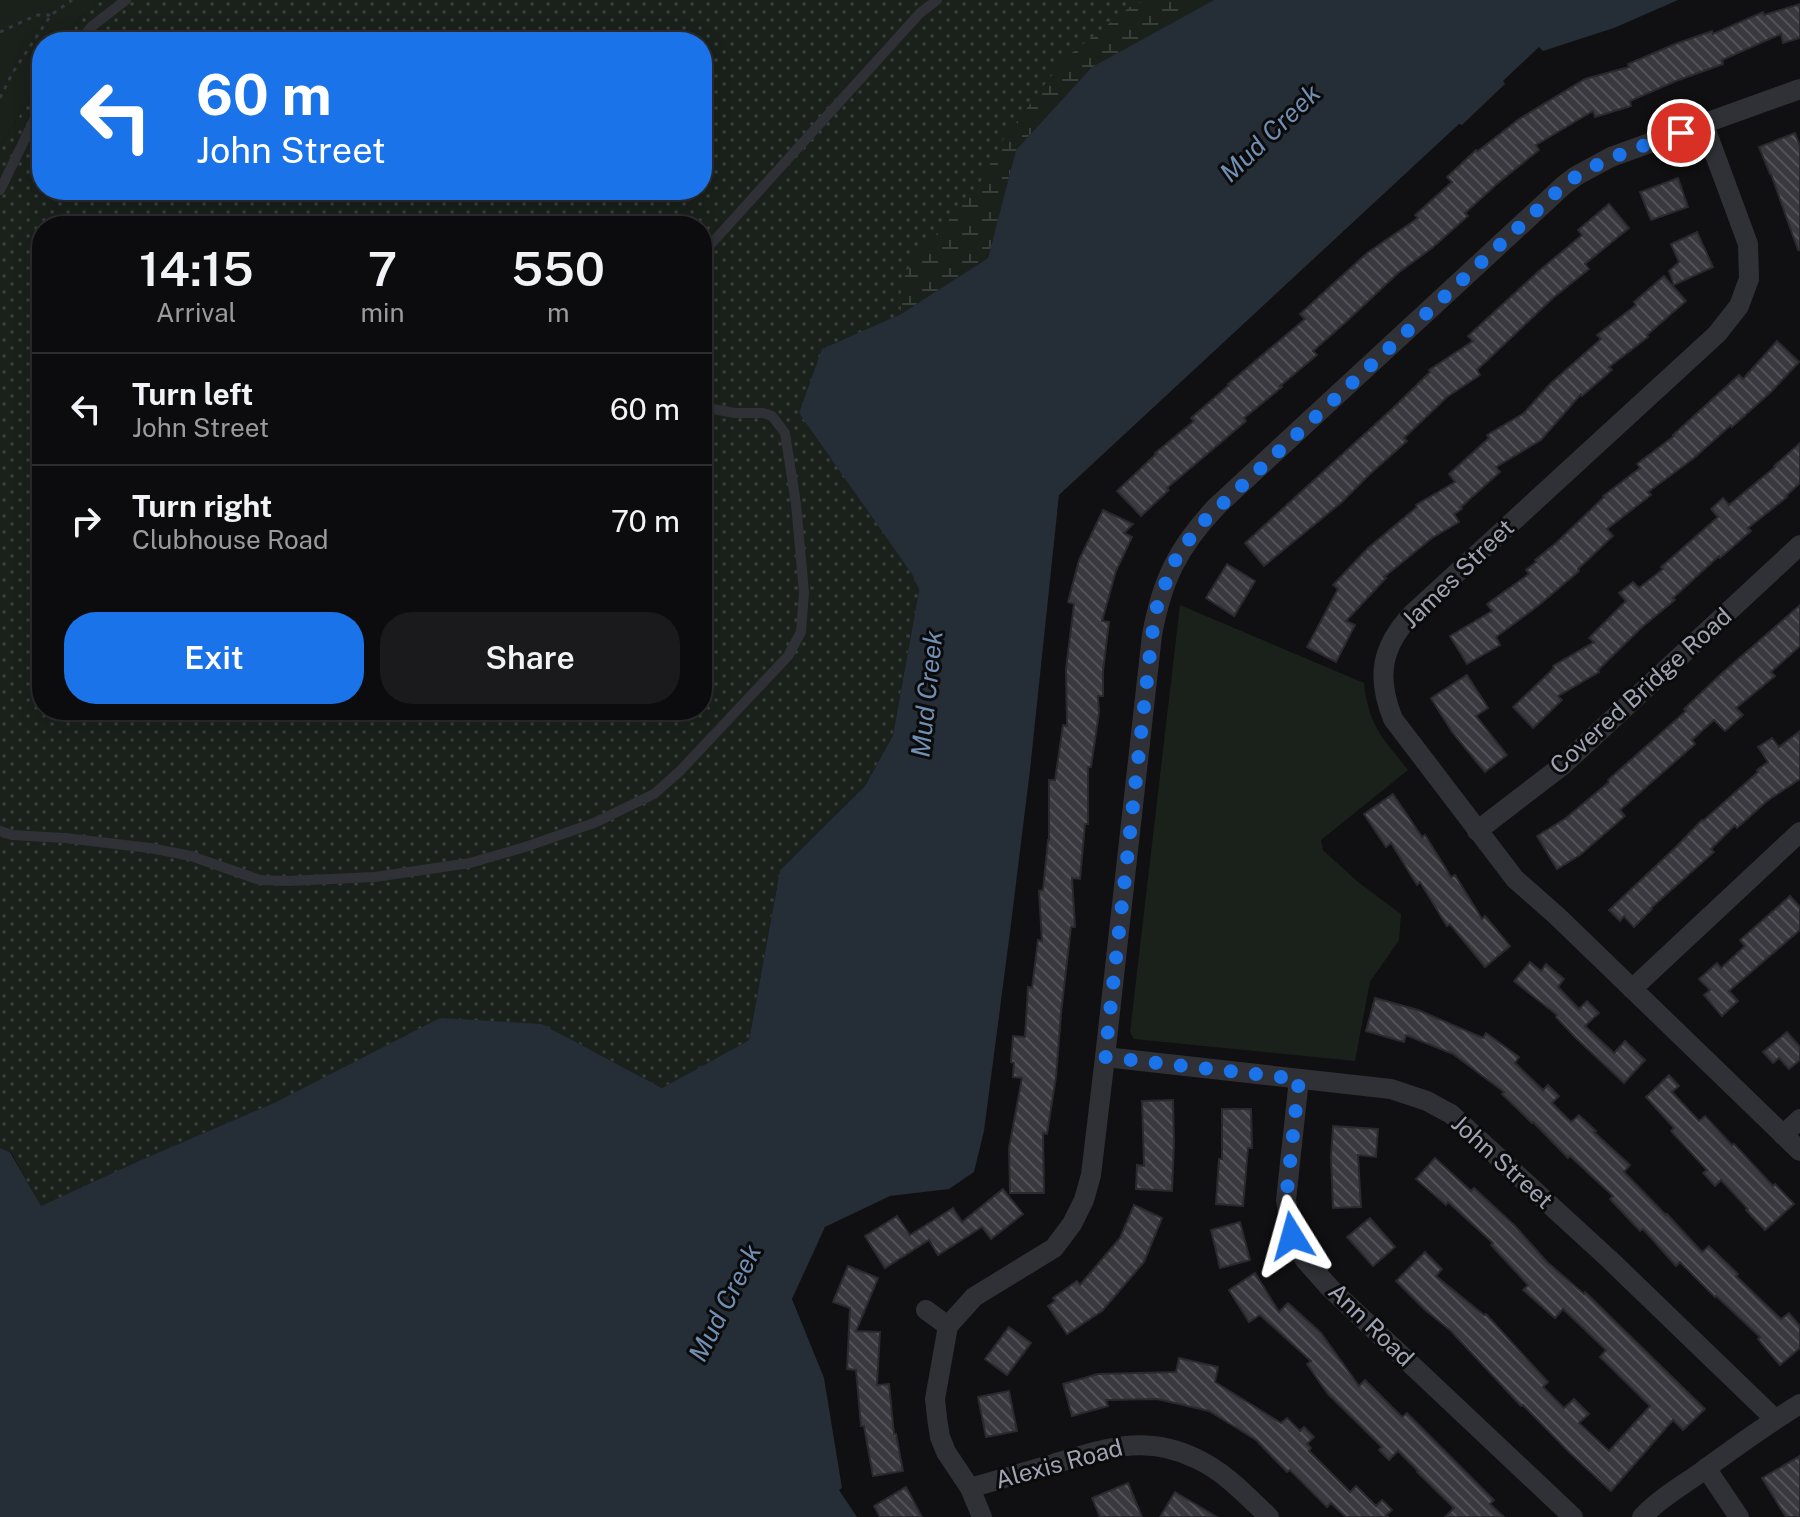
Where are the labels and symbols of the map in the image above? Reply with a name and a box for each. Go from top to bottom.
water label: Mud Creek [1213,77,1326,188]
pin [1647,99,1715,167]
street label: James Street [1395,513,1519,634]
street label: Covered Bridge Road [1544,601,1737,779]
water label: Mud Creek [904,629,949,759]
street label: John Street [1446,1109,1559,1214]
position arrow [1250,1194,1334,1278]
water label: Mud Creek [682,1239,767,1367]
street label: Ann Road [1323,1277,1420,1372]
street label: Alexis Road [992,1433,1125,1493]

